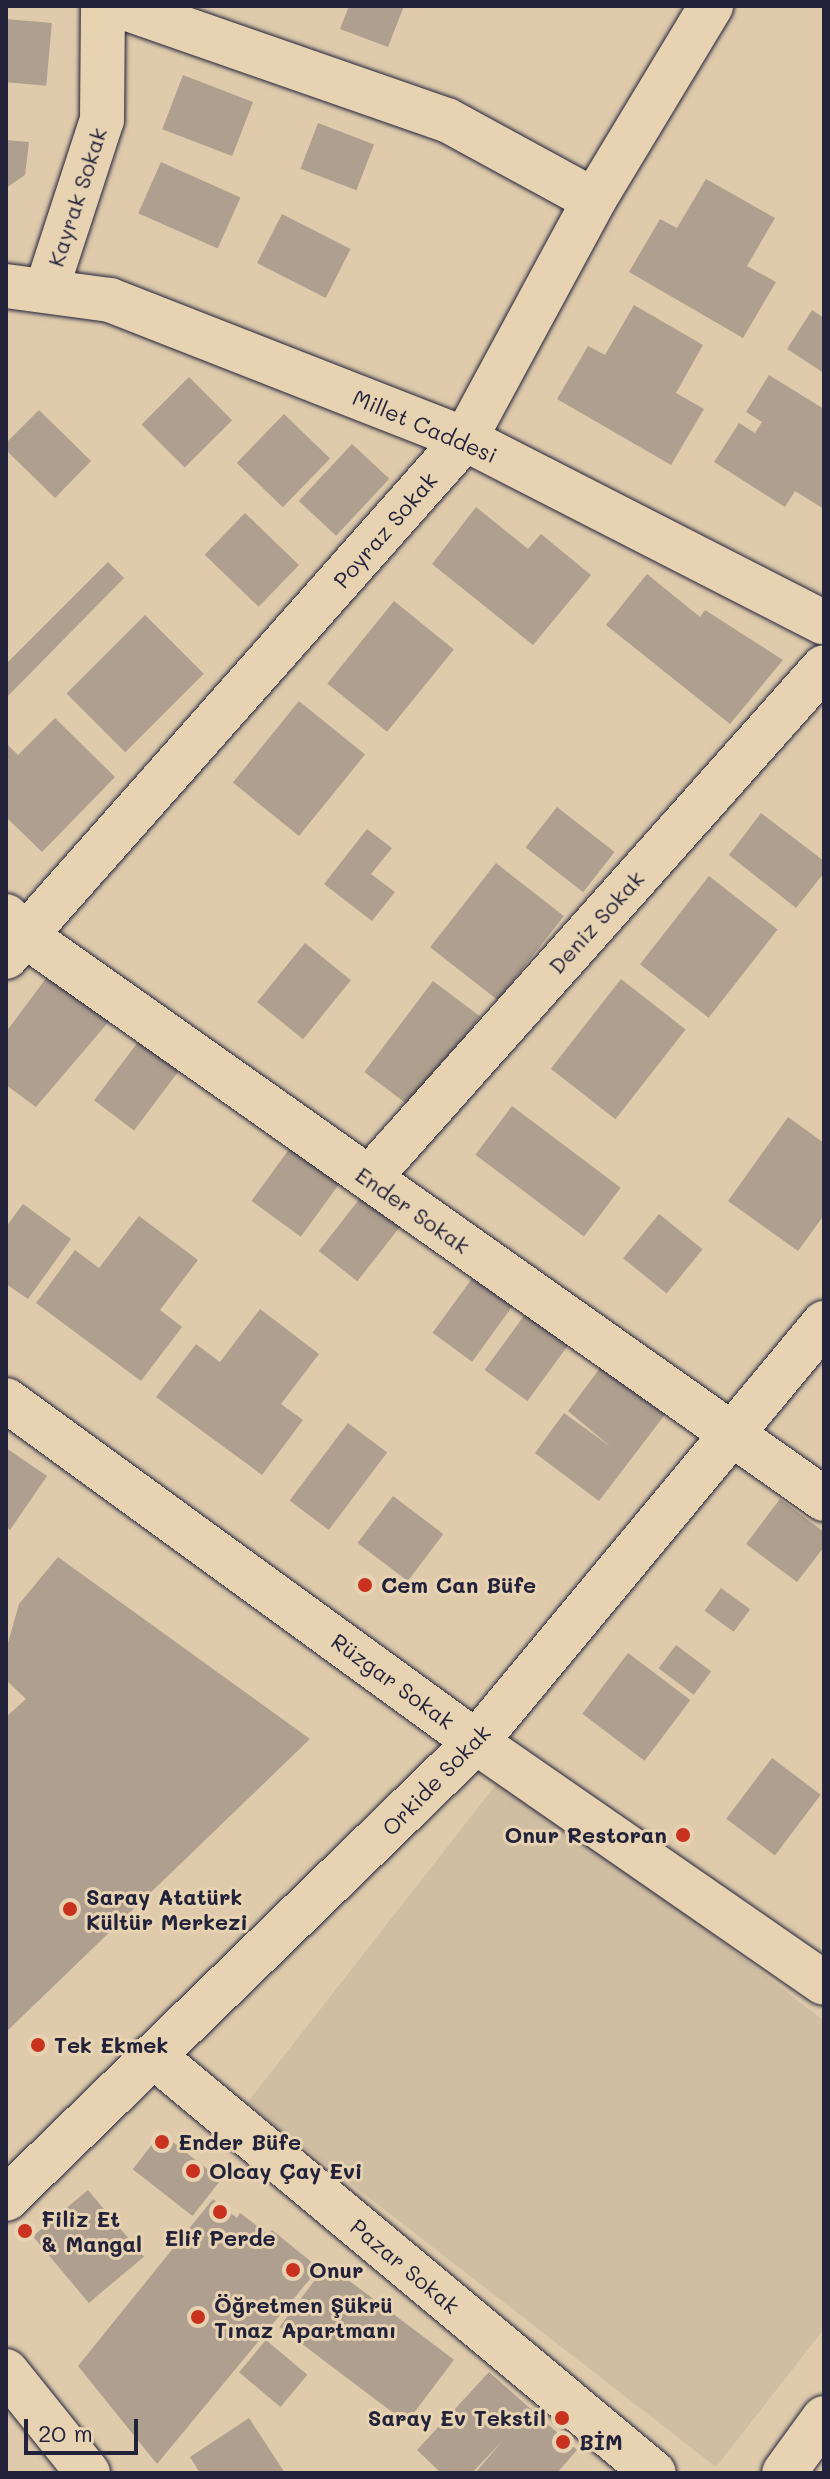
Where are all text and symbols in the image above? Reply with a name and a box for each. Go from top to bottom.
street label: Kayrak Sokak [42,124,112,270]
street label: Millet Caddesi [349,384,501,468]
street label: Poyraz Sokak [328,467,442,593]
street label: Deniz Sokak [543,865,649,979]
street label: Ender Sokak [351,1161,475,1259]
place label: Cem Can Büfe [381,1572,536,1598]
marker: Cem Can Büfe [356,1576,374,1594]
street label: Rüzgar Sokak [326,1628,460,1734]
street label: Orkide Sokak [376,1719,496,1841]
place label: Onur Restoran [504,1822,667,1848]
marker: Onur Restoran [674,1826,692,1844]
place label: Saray Atatürk Kültür Merkezi [86,1883,248,1934]
marker: Saray Atatürk Kültür Merkezi [61,1900,79,1918]
place label: Tek Ekmek [54,2032,168,2058]
marker: Tek Ekmek [29,2036,47,2054]
place label: Ender Büfe [178,2129,301,2155]
marker: Ender Büfe [153,2133,171,2151]
place label: Olcay Çay Evi [209,2158,362,2184]
marker: Olcay Çay Evi [184,2162,202,2180]
marker: Elif Perde [211,2203,229,2221]
place label: Filiz Et & Mangal [41,2205,142,2256]
street label: Pazar Sokak [345,2213,465,2319]
marker: Filiz Et & Mangal [16,2222,34,2240]
place label: Elif Perde [164,2225,276,2251]
place label: Onur [309,2257,364,2283]
marker: Onur [284,2261,302,2279]
place label: Öğretmen Şükrü Tınaz Apartmanı [214,2291,396,2342]
marker: Öğretmen Şükrü Tınaz Apartmanı [189,2308,207,2326]
scale bar [28,2403,142,2453]
place label: Saray Ev Tekstil [368,2405,546,2431]
marker: Saray Ev Tekstil [553,2409,571,2427]
text: 20 m [38,2417,93,2448]
place label: BİM [579,2429,623,2455]
marker: BİM [554,2433,572,2451]

